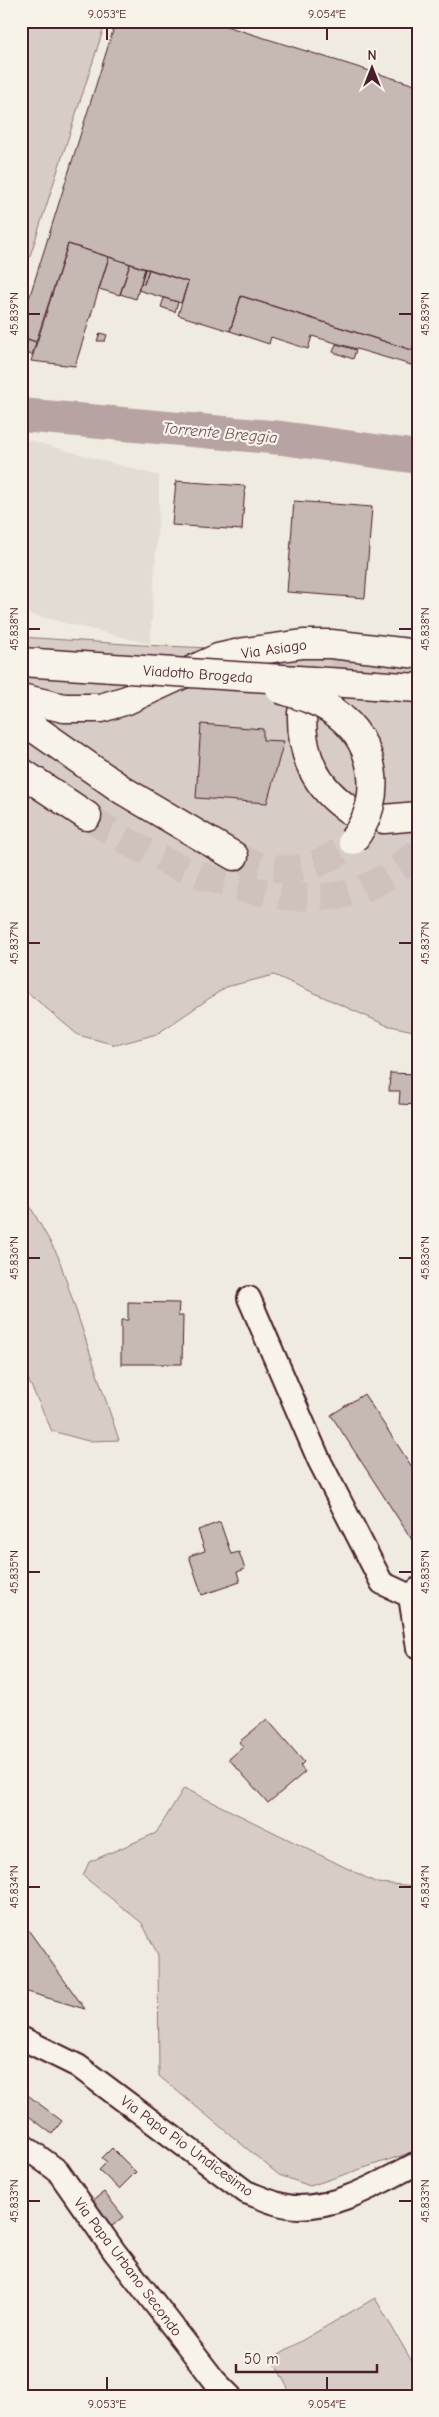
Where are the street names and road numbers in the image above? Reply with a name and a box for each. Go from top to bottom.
street label: Via Asiago [240,635,308,663]
street label: Viadotto Brogeda [142,661,254,687]
street label: Via Papa Pio Undicesimo [117,2092,257,2200]
street label: Via Papa Urbano Secondo [70,2194,186,2340]

